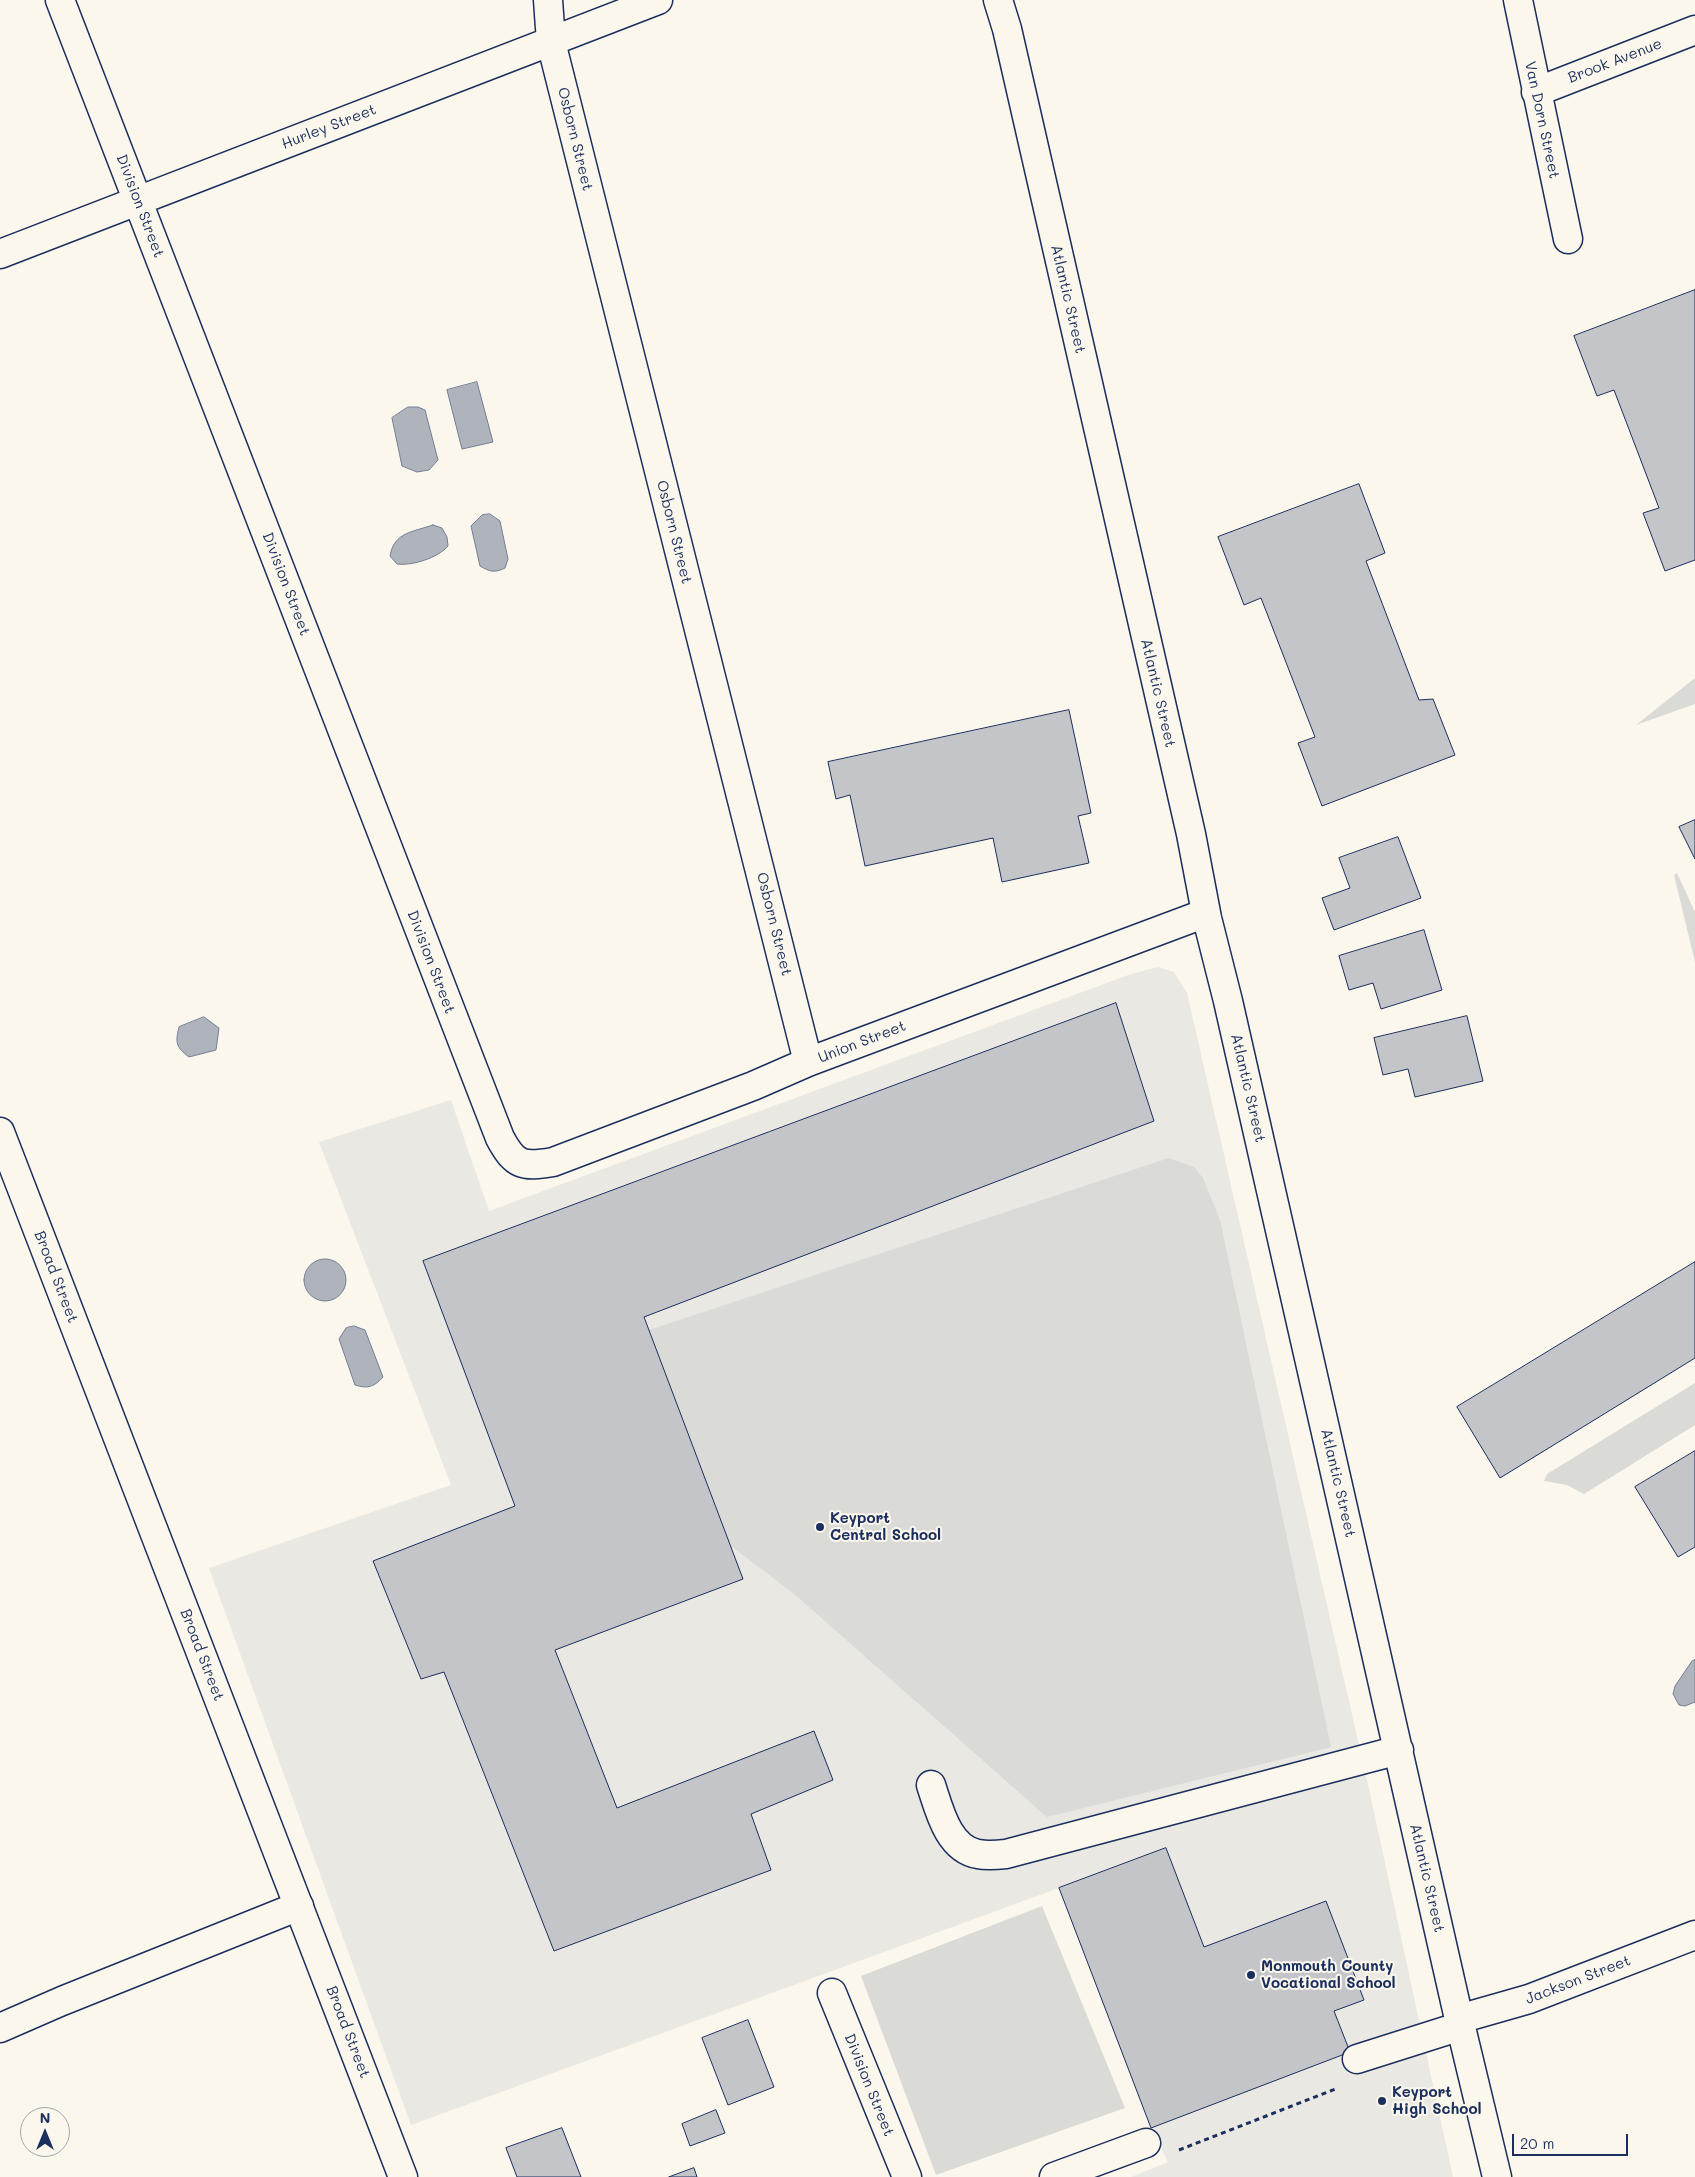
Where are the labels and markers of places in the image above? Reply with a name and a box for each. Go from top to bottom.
place label: Keyport Central School [830,1509,941,1544]
marker: Keyport Central School [814,1521,826,1533]
place label: Monmouth County Vocational School [1261,1957,1396,1992]
marker: Monmouth County Vocational School [1245,1969,1257,1981]
place label: Keyport High School [1392,2083,1482,2118]
marker: Keyport High School [1376,2095,1388,2107]

